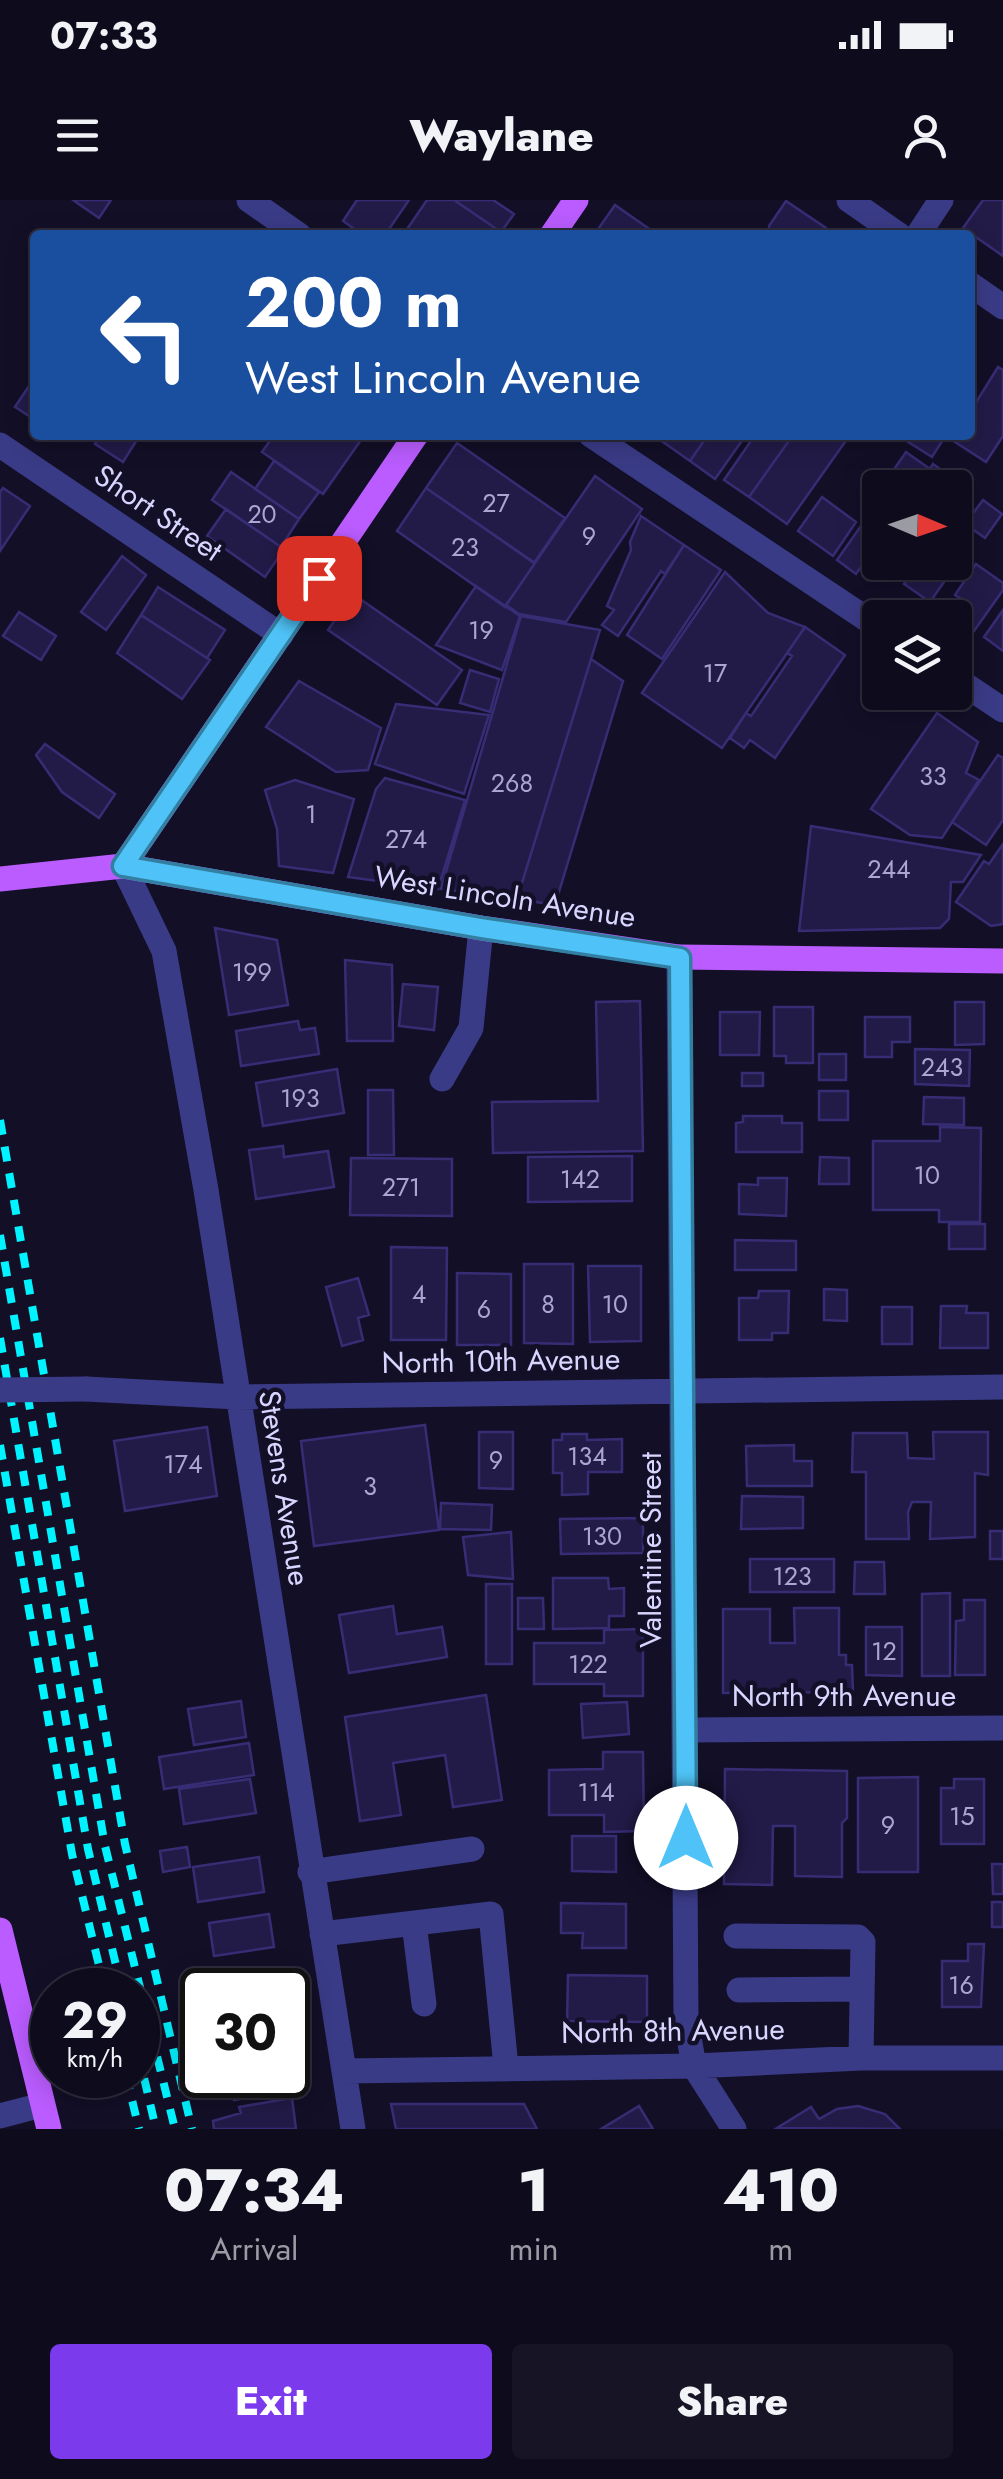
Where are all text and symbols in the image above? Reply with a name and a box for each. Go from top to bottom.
text: 07:33 [50,8,158,63]
text: Waylane [409,103,594,168]
icon: menu [50,108,105,163]
icon: person [898,108,953,163]
text: 200 m [245,252,462,353]
icon: left [80,270,210,400]
text: West Lincoln Avenue [245,345,641,410]
street label: Short Street [85,454,232,572]
north arrow [862,470,972,580]
map controls [862,470,972,710]
house number: 27 [482,485,510,521]
house number: 20 [247,496,277,532]
house number: 9 [582,518,596,554]
house number: 23 [451,529,479,565]
pin [277,536,362,621]
icon: arrive [292,551,347,606]
button: layers [862,600,972,710]
house number: 19 [468,612,494,648]
house number: 17 [703,655,727,691]
house number: 33 [919,758,947,794]
house number: 268 [491,765,533,801]
house number: 1 [305,796,317,832]
house number: 274 [385,821,427,857]
house number: 244 [867,851,911,887]
street label: West Lincoln Avenue [371,855,639,938]
house number: 199 [232,954,272,990]
house number: 243 [921,1049,963,1085]
house number: 193 [280,1080,320,1116]
house number: 10 [914,1157,940,1193]
house number: 142 [560,1161,600,1197]
house number: 271 [382,1169,420,1205]
house number: 4 [412,1276,426,1312]
house number: 8 [541,1286,555,1322]
house number: 10 [602,1286,628,1322]
house number: 6 [477,1291,491,1327]
street label: North 10th Avenue [381,1337,621,1384]
street label: Stevens Avenue [248,1387,321,1589]
house number: 134 [567,1438,607,1474]
house number: 9 [489,1442,503,1478]
house number: 174 [164,1446,202,1482]
street label: Valentine Street [629,1451,672,1648]
house number: 3 [363,1468,377,1504]
house number: 130 [582,1518,622,1554]
house number: 123 [772,1558,812,1594]
house number: 12 [871,1633,897,1669]
house number: 122 [568,1646,608,1682]
street label: North 9th Avenue [732,1674,956,1717]
house number: 114 [577,1774,615,1810]
position arrow [634,1786,738,1890]
house number: 15 [949,1798,975,1834]
house number: 9 [881,1807,895,1843]
house number: 16 [948,1967,974,2003]
speed limit sign: 30 [180,1968,310,2098]
text: 29 [62,1984,128,2057]
street label: North 8th Avenue [561,2007,785,2054]
text: km/h [67,2040,123,2076]
text: 07:34 [164,2147,345,2234]
text: 1 [518,2147,549,2234]
text: 410 [723,2147,839,2234]
text: Arrival [210,2226,298,2272]
text: min [509,2226,559,2272]
text: m [768,2226,793,2272]
button: Exit [50,2344,492,2459]
button: Share [512,2344,953,2459]

